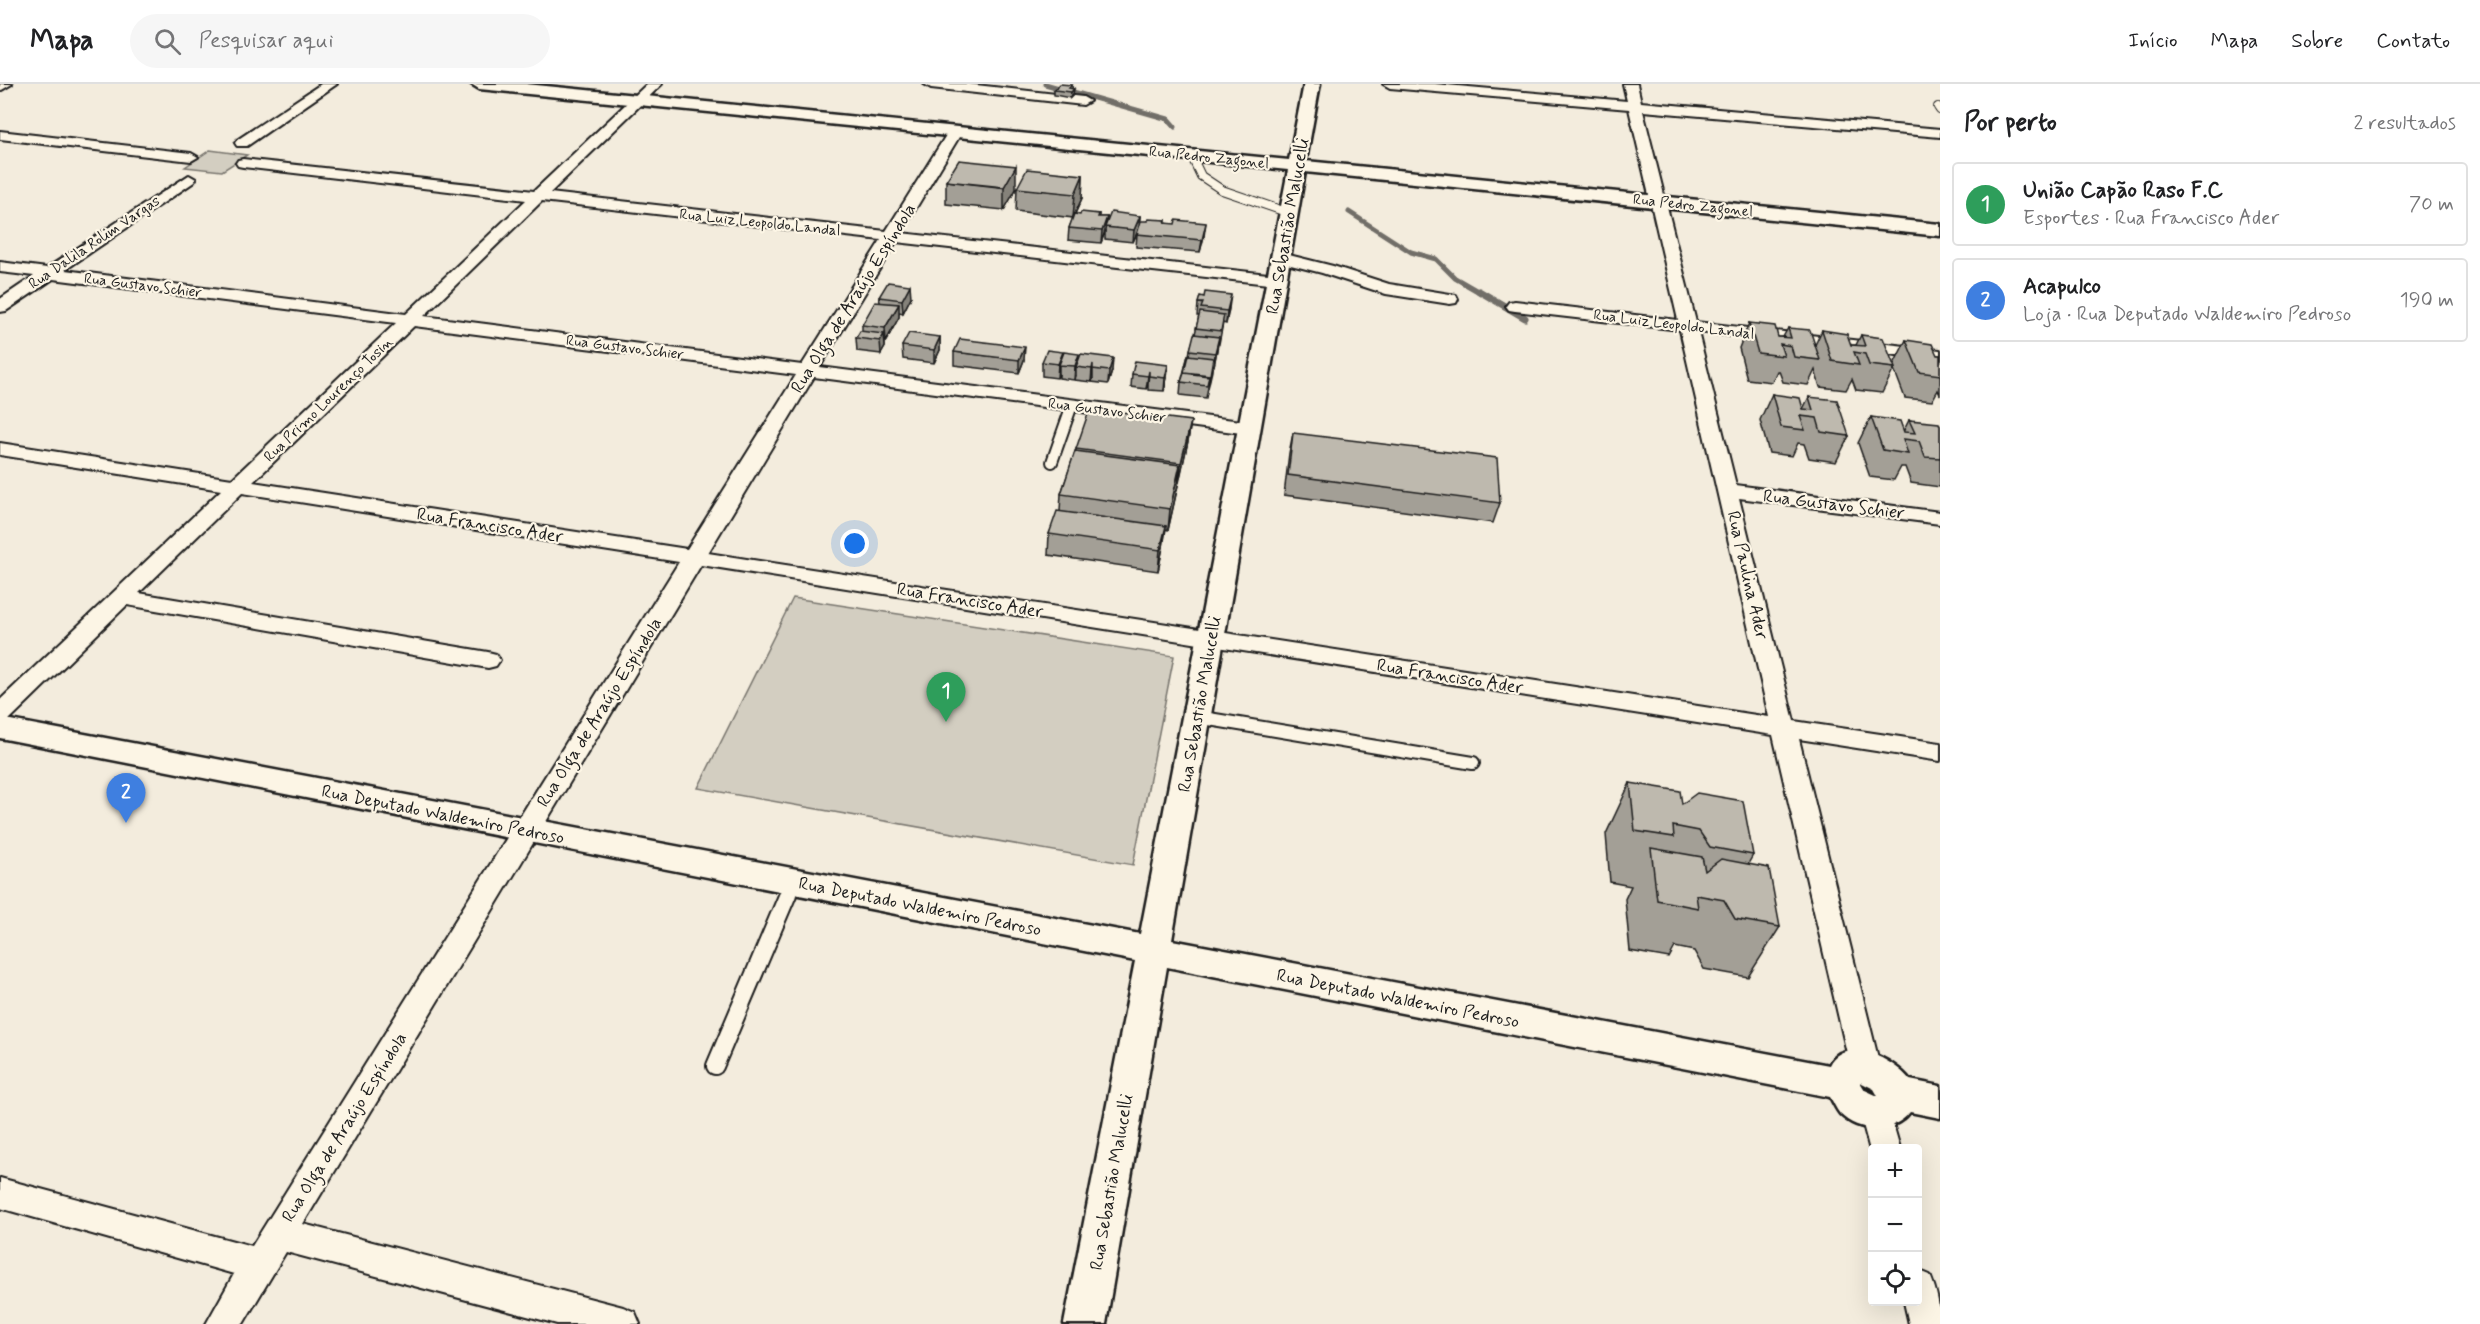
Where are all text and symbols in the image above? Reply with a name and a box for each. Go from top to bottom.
search box [130,14,550,68]
text: Mapa [30,23,94,60]
icon: search [151,25,184,58]
text: Pesquisar aqui [199,27,334,55]
text: Início [2128,27,2178,55]
text: Mapa [2211,27,2258,55]
text: Sobre [2291,27,2343,55]
text: Contato [2376,27,2450,55]
text: Por perto [1964,106,2057,140]
text: 2 resultados [2353,110,2456,137]
street label: Rua Sebastião Malucelli [1261,136,1315,316]
street label: Rua Pedro Zagonel [1148,142,1270,175]
text: União Capão Raso F.C [2023,177,2223,205]
street label: Rua Pedro Zagonel [1632,190,1754,223]
street label: Rua Dalila Rolim Vargas [25,191,164,294]
text: 1 [1981,191,1990,218]
text: 70 m [2409,191,2454,218]
street label: Rua Olga de Araújo Espíndola [786,199,924,399]
street label: Rua Luiz Leopoldo Landal [678,205,841,241]
text: Esportes · Rua Francisco Ader [2023,205,2279,232]
street label: Rua Gustavo Schier [83,269,203,303]
text: Acapulco [2023,273,2101,301]
text: 2 [1981,287,1990,314]
text: 190 m [2400,287,2454,314]
text: Loja · Rua Deputado Waldemiro Pedroso [2023,301,2351,328]
street label: Rua Luiz Leopoldo Landal [1592,305,1755,345]
street label: Rua Gustavo Schier [565,331,685,365]
street label: Rua Primo Lourenço Tosin [260,333,398,467]
street label: Rua Gustavo Schier [1047,394,1167,428]
street label: Rua Gustavo Schier [1762,484,1906,526]
street label: Rua Francisco Ader [415,503,565,549]
street label: Rua Paulina Ader [1721,509,1774,642]
your location [840,529,869,558]
street label: Rua Francisco Ader [895,578,1045,624]
street label: Rua Olga de Araújo Espíndola [532,613,670,813]
street label: Rua Sebastião Malucelli [1173,614,1227,794]
street label: Rua Francisco Ader [1375,654,1525,700]
pin: 1 [926,672,966,722]
pin: 2 [106,774,146,823]
street label: Rua Deputado Waldemiro Pedroso [319,780,566,850]
street label: Rua Deputado Waldemiro Pedroso [796,872,1043,942]
street label: Rua Deputado Waldemiro Pedroso [1274,964,1521,1034]
street label: Rua Olga de Araújo Espíndola [277,1028,415,1228]
street label: Rua Sebastião Malucelli [1085,1092,1139,1272]
map controls [1868,1144,1922,1306]
button: + [1868,1144,1922,1198]
button: − [1868,1198,1922,1252]
button: locate [1868,1252,1922,1306]

